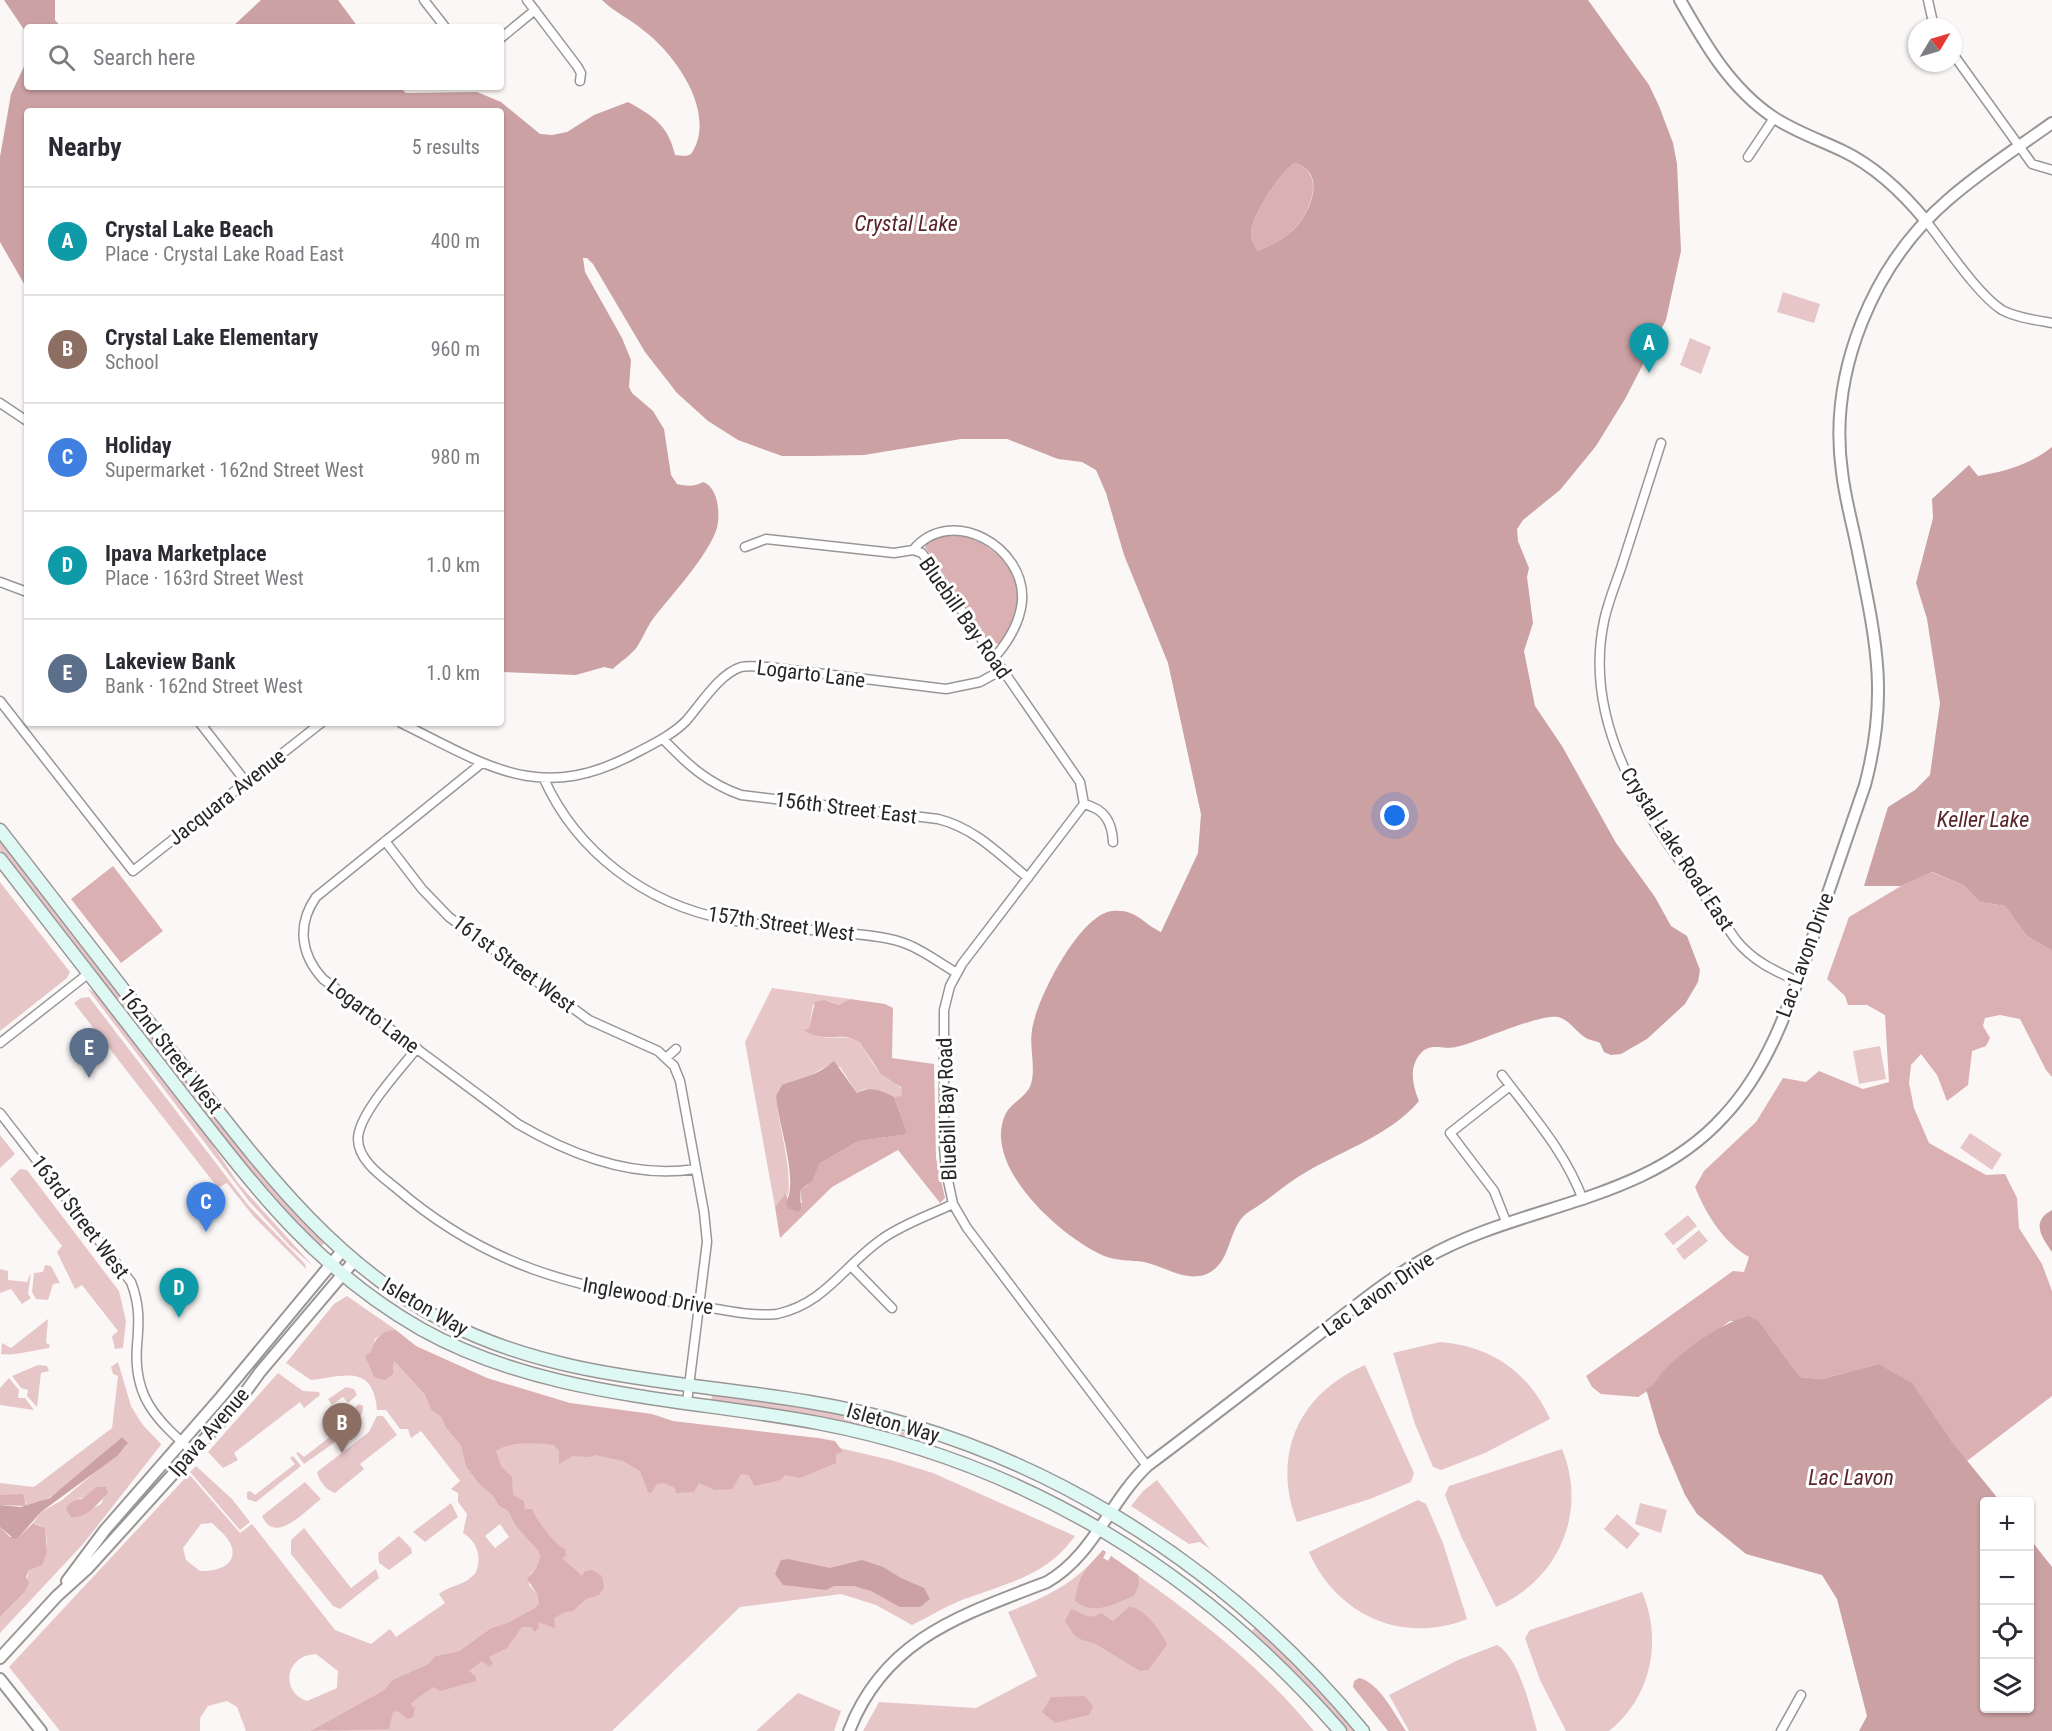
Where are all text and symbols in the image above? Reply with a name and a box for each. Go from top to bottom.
north arrow [1908,18,1962,72]
search box [24,24,504,90]
icon: search [45,41,78,74]
text: Search here [93,45,195,70]
text: Nearby [48,132,122,162]
text: 5 results [412,135,480,159]
water label: Crystal Lake [854,211,958,236]
text: Crystal Lake Beach [105,217,274,242]
text: A [62,229,73,253]
text: 400 m [431,229,480,253]
text: Place · Crystal Lake Road East [105,242,344,266]
pin: A [1630,324,1668,373]
text: Crystal Lake Elementary [105,325,318,350]
text: B [62,337,73,361]
text: 960 m [431,337,480,361]
text: School [105,350,159,374]
text: Holiday [105,433,171,458]
text: C [62,445,73,469]
text: 980 m [431,445,480,469]
text: Supermarket · 162nd Street West [105,458,364,482]
text: Ipava Marketplace [105,541,267,566]
text: D [62,553,73,577]
text: 1.0 km [426,553,480,577]
street label: Bluebill Bay Road [914,553,1016,683]
text: Place · 163rd Street West [105,566,304,590]
text: Lakeview Bank [105,649,236,674]
street label: Logarto Lane [755,655,867,693]
text: E [63,661,72,685]
text: 1.0 km [426,661,480,685]
text: Bank · 162nd Street West [105,674,303,698]
street label: Jacquara Avenue [164,744,290,850]
street label: Crystal Lake Road East [1615,763,1739,935]
street label: 156th Street East [774,787,918,829]
your location [1380,801,1409,830]
water label: Keller Lake [1937,807,2029,832]
street label: Lac Lavon Drive [1771,889,1839,1021]
street label: 157th Street West [706,902,856,946]
street label: 161st Street West [448,910,580,1018]
street label: Logarto Lane [322,974,424,1059]
street label: 162nd Street West [115,984,227,1118]
pin: E [70,1028,109,1078]
street label: Bluebill Bay Road [933,1037,961,1181]
street label: 163rd Street West [26,1151,134,1283]
pin: C [186,1182,226,1232]
street label: Lac Lavon Drive [1318,1247,1439,1341]
pin: D [160,1268,198,1318]
street label: Isleton Way [378,1273,473,1341]
street label: Inglewood Drive [581,1273,715,1319]
street label: Ipava Avenue [164,1383,254,1481]
street label: Isleton Way [844,1398,942,1448]
pin: B [322,1404,362,1453]
water label: Lac Lavon [1808,1465,1894,1490]
map controls [1980,1497,2034,1713]
button: + [1980,1497,2034,1551]
button: − [1980,1551,2034,1605]
button: locate [1980,1605,2034,1659]
button: layers [1980,1659,2034,1713]

